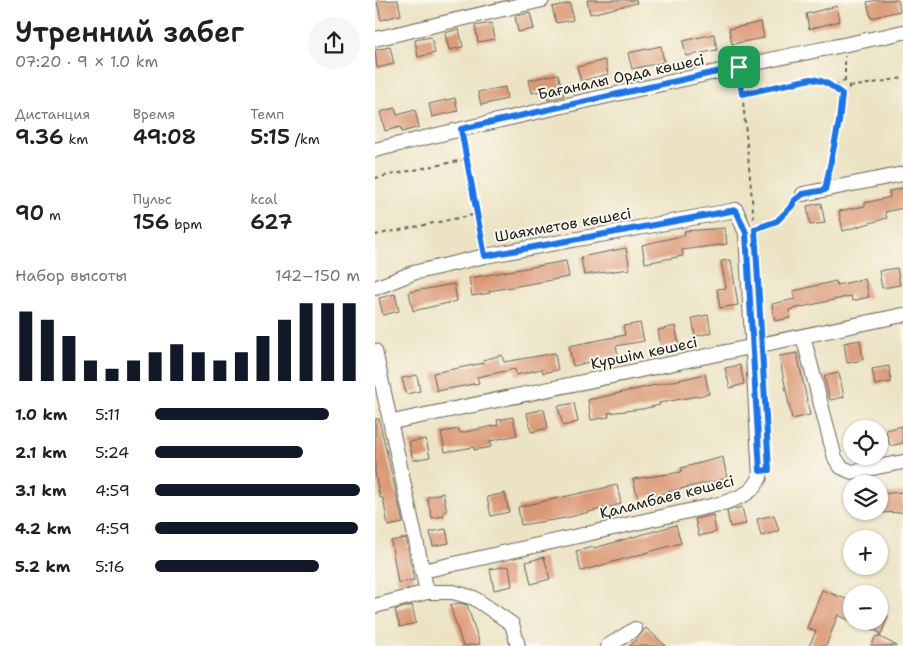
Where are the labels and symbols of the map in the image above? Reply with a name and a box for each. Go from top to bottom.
pin [718,46,760,88]
street label: Бағаналы Орда көшесі [536,50,706,104]
street label: Шаяхметов көшесі [493,203,633,247]
street label: Күршім көшесі [589,332,699,374]
street label: Қаламбаев көшесі [598,471,736,523]

